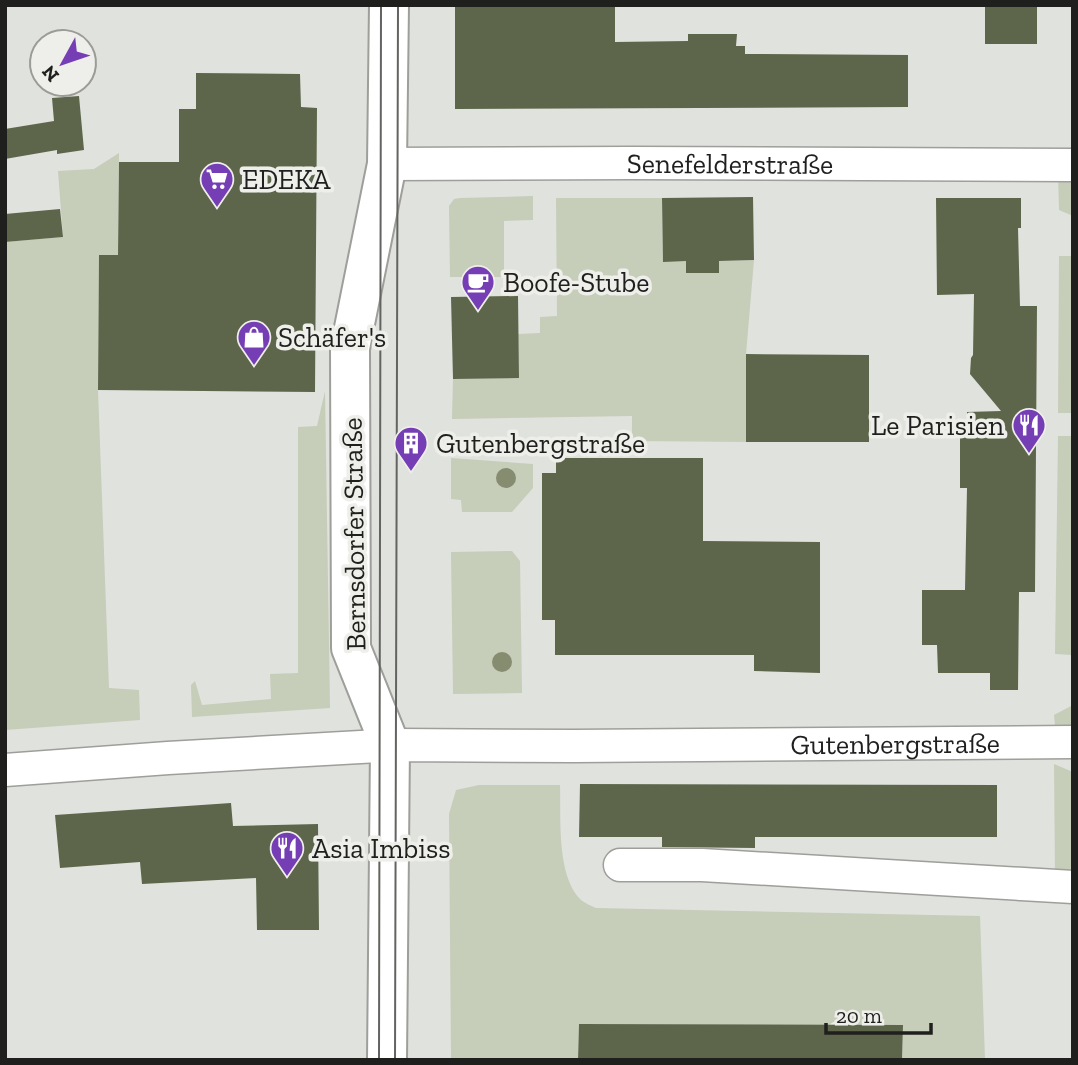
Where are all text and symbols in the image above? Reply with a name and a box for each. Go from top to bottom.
north arrow [28,28,98,98]
text: N [37,61,64,87]
street label: Senefelderstraße [627,146,833,180]
supermarket icon: EDEKA [198,160,236,209]
place label: EDEKA [242,163,331,196]
cafe icon: Boofe-Stube [459,263,497,312]
place label: Boofe-Stube [503,266,649,299]
shop icon: Schäfer's [235,318,273,367]
place label: Schäfer's [278,321,386,354]
restaurant icon: Le Parisien [1010,406,1048,455]
place label: Le Parisien [871,409,1004,442]
street label: Bernsdorfer Straße [335,417,373,651]
building icon: Gutenbergstraße [392,424,430,473]
place label: Gutenbergstraße [436,427,645,460]
street label: Gutenbergstraße [790,726,1000,761]
restaurant icon: Asia Imbiss [268,829,306,878]
place label: Asia Imbiss [312,832,451,865]
scale bar [826,992,931,1036]
text: 20 m [836,1003,882,1028]

